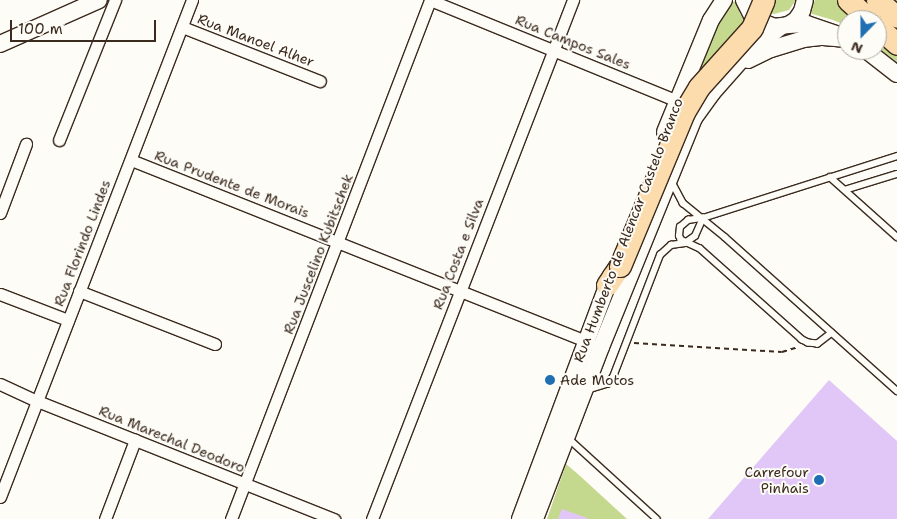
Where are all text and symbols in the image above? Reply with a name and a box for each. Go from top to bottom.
scale bar [12,10,159,42]
street label: Rua Manoel Alher [195,10,317,70]
north arrow [837,10,887,60]
street label: Rua Campos Sales [513,11,633,73]
text: 100 m [18,19,63,39]
text: N [848,38,865,58]
street label: Rua Humberto de Alencar Castelo Branco [570,96,686,364]
street label: Rua Prudente de Morais [152,147,312,221]
street label: Rua Juscelino Kubitschek [280,172,356,336]
street label: Rua Florindo Lindes [50,177,114,309]
street label: Rua Costa e Silva [429,196,487,312]
place label: Ade Motos [560,372,634,388]
marker: Ade Motos [544,374,556,386]
street label: Rua Marechal Deodoro [96,402,248,476]
place label: Carrefour Pinhais [745,464,809,497]
marker: Carrefour Pinhais [813,474,825,486]

